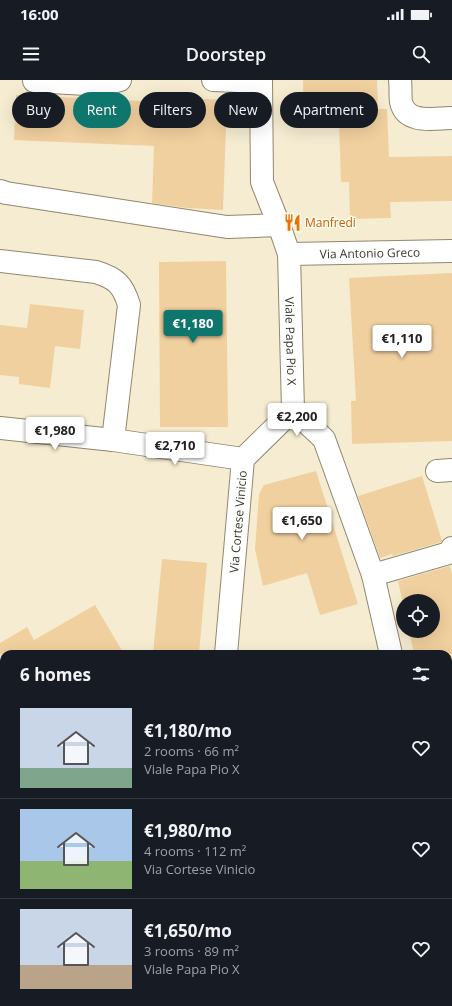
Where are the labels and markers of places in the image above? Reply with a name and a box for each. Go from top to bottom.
restaurant icon: Manfredi [282,212,302,232]
place label: Manfredi [305,214,356,231]
pin: €1,180 [160,310,226,344]
pin: €1,110 [369,325,435,359]
pin: €2,200 [264,403,330,437]
pin: €1,980 [22,417,88,451]
pin: €2,710 [142,432,208,466]
pin: €1,650 [269,507,335,541]

